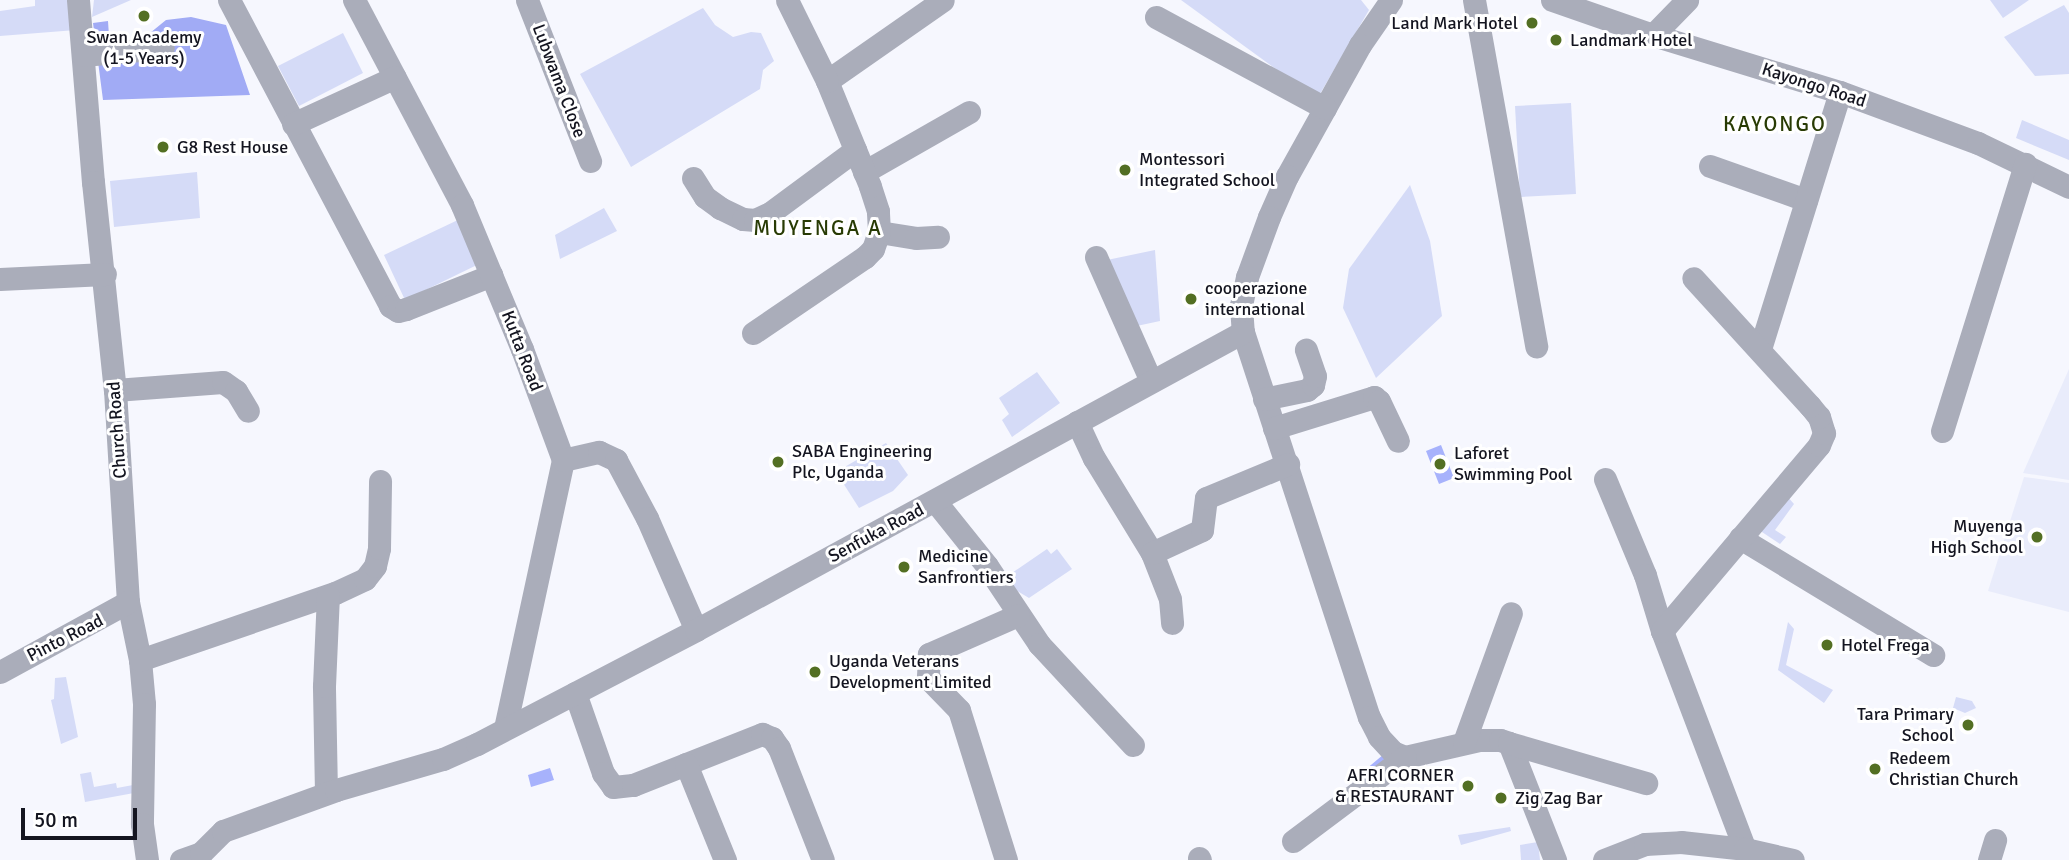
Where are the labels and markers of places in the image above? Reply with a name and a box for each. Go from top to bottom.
marker: Swan Academy (1-5 Years) [136,8,152,24]
place label: Land Mark Hotel [1391,12,1518,34]
marker: Land Mark Hotel [1524,15,1540,31]
place label: Swan Academy (1-5 Years) [87,27,201,70]
place label: Landmark Hotel [1570,29,1693,51]
marker: Landmark Hotel [1548,32,1564,48]
place label: G8 Rest House [177,136,288,158]
marker: G8 Rest House [155,139,171,155]
place label: Montessori Integrated School [1139,149,1275,192]
marker: Montessori Integrated School [1117,162,1133,178]
place label: cooperazione international [1205,278,1307,320]
marker: cooperazione international [1183,291,1199,307]
place label: SABA Engineering Plc, Uganda [792,441,932,484]
place label: Laforet Swimming Pool [1454,443,1572,486]
marker: SABA Engineering Plc, Uganda [770,454,786,470]
marker: Laforet Swimming Pool [1432,456,1448,472]
place label: Muyenga High School [1930,516,2023,558]
marker: Muyenga High School [2029,529,2045,545]
place label: Medicine Sanfrontiers [918,546,1014,588]
marker: Medicine Sanfrontiers [896,559,912,575]
place label: Hotel Frega [1841,634,1930,656]
marker: Hotel Frega [1819,637,1835,653]
place label: Uganda Veterans Development Limited [829,651,992,694]
marker: Uganda Veterans Development Limited [807,664,823,680]
place label: Tara Primary School [1857,704,1954,746]
marker: Tara Primary School [1960,717,1976,733]
place label: Redeem Christian Church [1889,748,2019,790]
marker: Redeem Christian Church [1867,761,1883,777]
place label: AFRI CORNER & RESTAURANT [1335,765,1454,808]
marker: AFRI CORNER & RESTAURANT [1460,778,1476,794]
place label: Zig Zag Bar [1515,787,1602,809]
marker: Zig Zag Bar [1493,790,1509,806]

